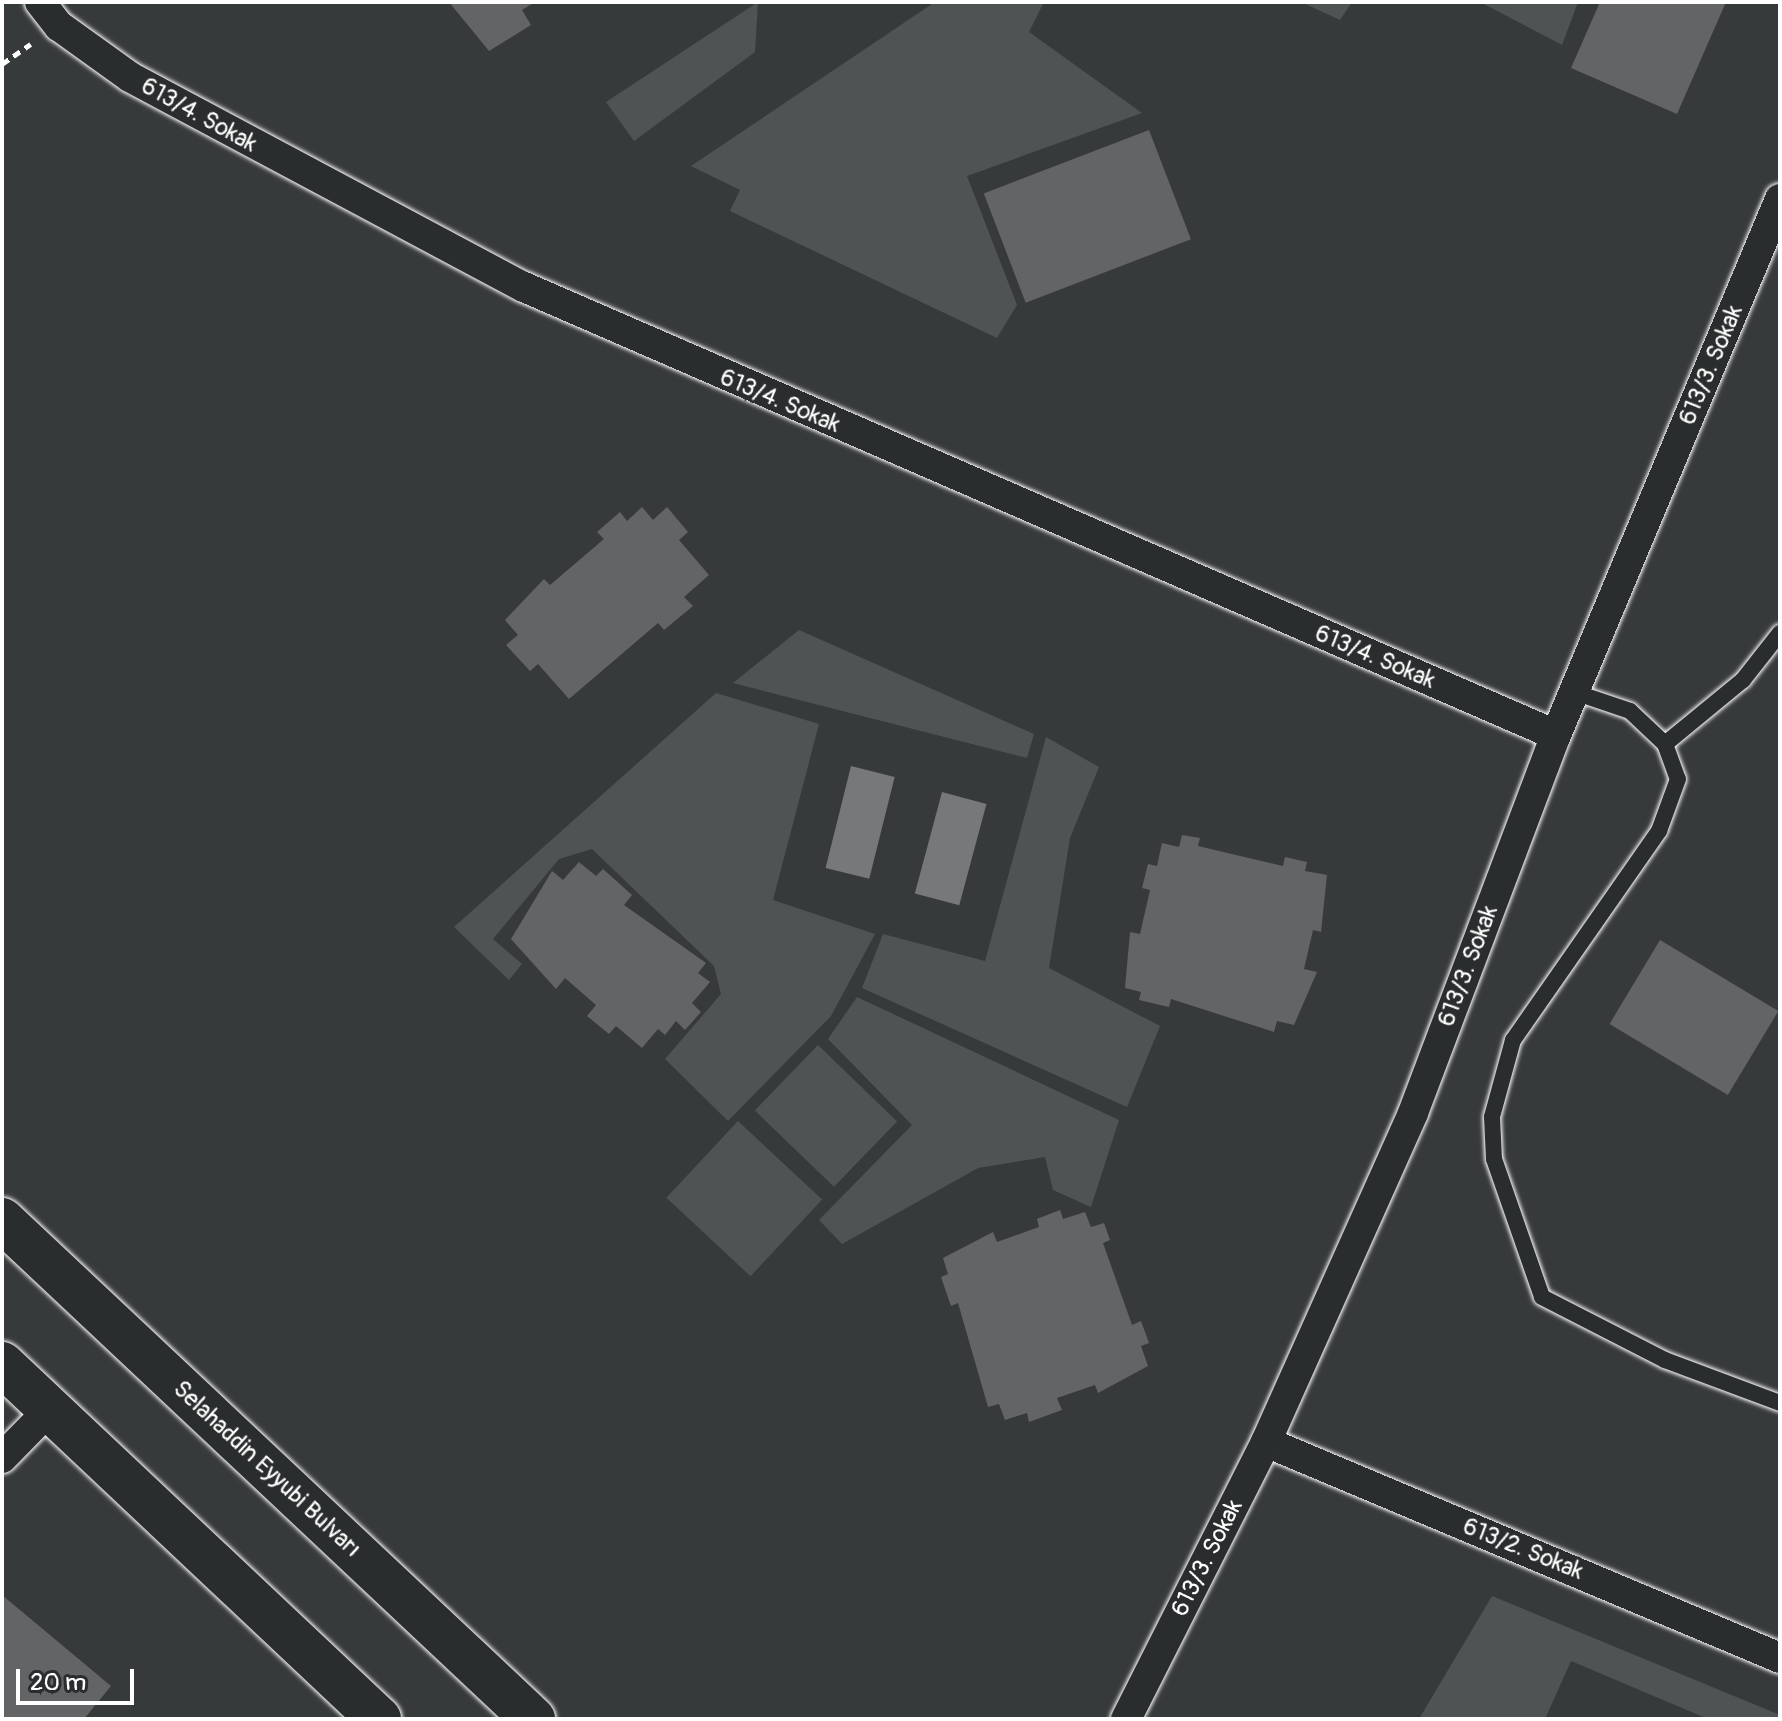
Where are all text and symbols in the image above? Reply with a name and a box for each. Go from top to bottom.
street label: 613/4. Sokak [136,71,262,159]
street label: 613/3. Sokak [1673,301,1749,429]
street label: 613/4. Sokak [716,363,844,439]
street label: 613/4. Sokak [1311,619,1439,695]
street label: 613/3. Sokak [1432,901,1504,1031]
street label: Selahaddin Eyyubi Bulvarı [167,1375,367,1563]
street label: 613/3. Sokak [1165,1495,1249,1621]
street label: 613/2. Sokak [1459,1512,1587,1586]
scale bar [20,1653,138,1703]
text: 20 m [30,1668,86,1697]

